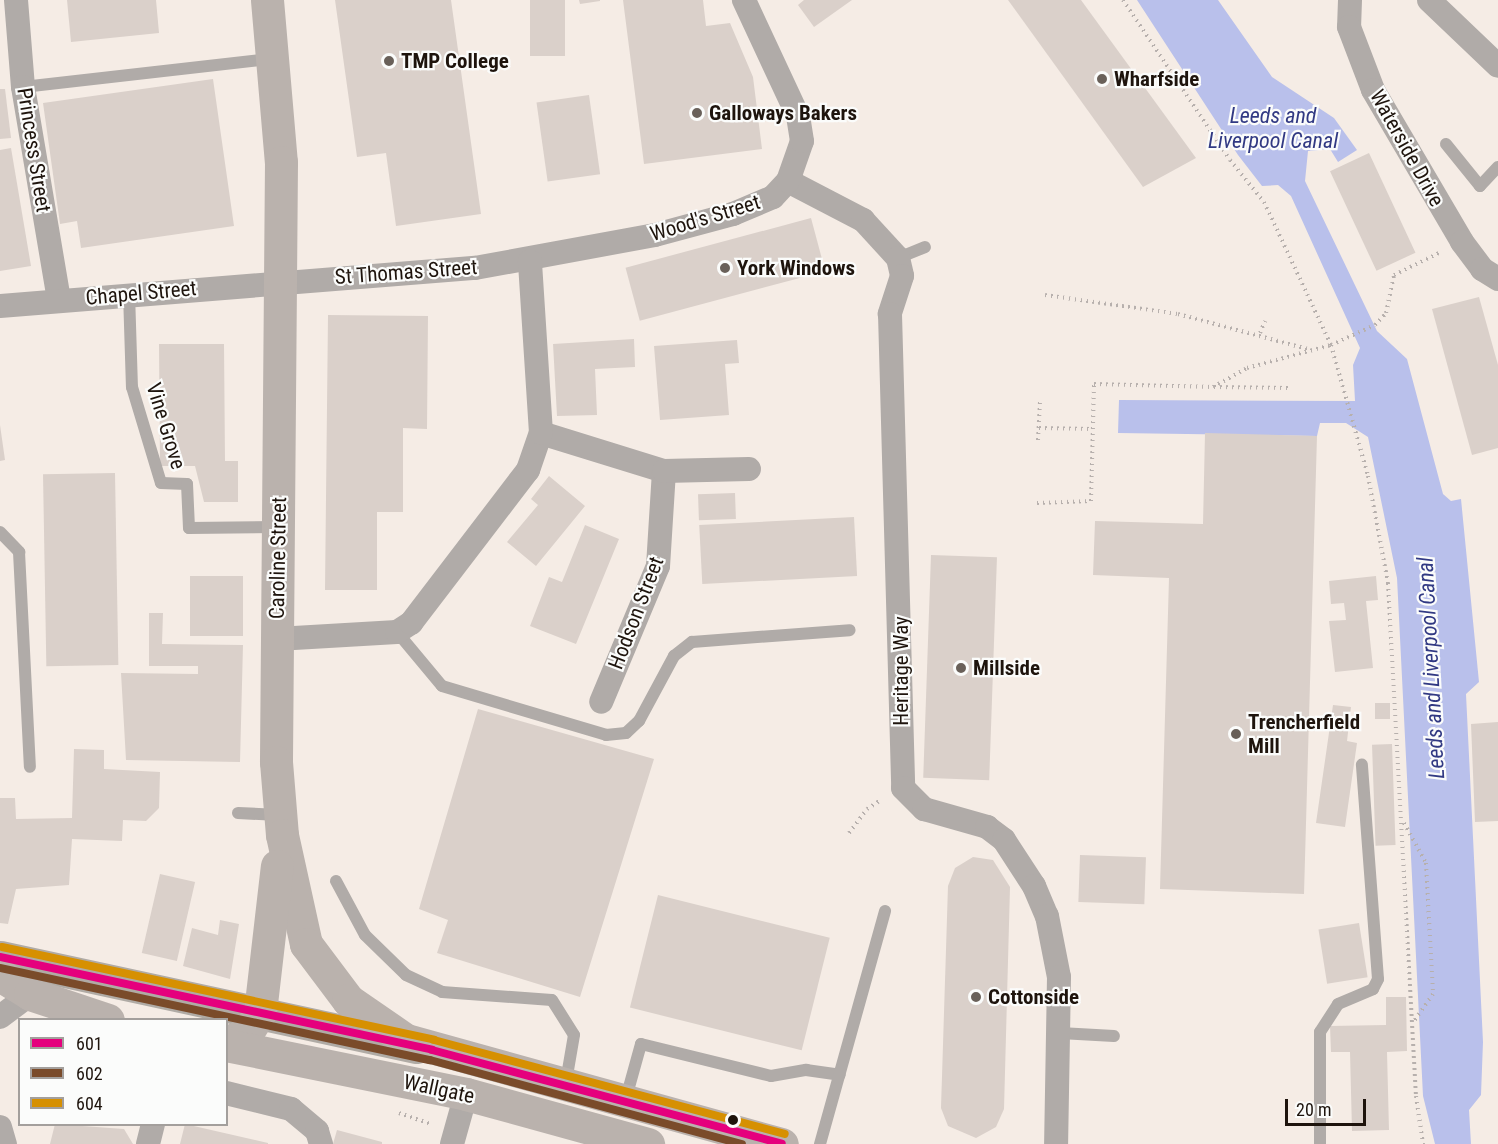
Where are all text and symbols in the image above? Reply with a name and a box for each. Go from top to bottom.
place label: TMP College [401,48,509,74]
marker: TMP College [382,54,396,68]
place label: Wharfside [1114,66,1199,92]
marker: Wharfside [1095,72,1109,86]
street label: Waterside Drive [1365,85,1449,211]
street label: Princess Street [12,86,56,214]
place label: Galloways Bakers [709,100,857,126]
water label: Leeds and Liverpool Canal [1208,102,1338,154]
marker: Galloways Bakers [690,106,704,120]
street label: Wood's Street [647,189,763,247]
street label: St Thomas Street [334,254,478,290]
place label: York Windows [737,255,855,281]
marker: York Windows [718,261,732,275]
street label: Chapel Street [85,276,197,310]
street label: Vine Grove [141,380,191,472]
street label: Caroline Street [264,497,292,619]
street label: Hodson Street [603,553,669,673]
water label: Leeds and Liverpool Canal [1412,557,1450,779]
street label: Heritage Way [888,616,914,726]
place label: Millside [973,655,1040,681]
marker: Millside [954,661,968,675]
place label: Trencherfield Mill [1248,709,1360,759]
marker: Trencherfield Mill [1229,727,1243,741]
place label: Cottonside [988,984,1079,1010]
marker: Cottonside [969,990,983,1004]
legend [18,1018,228,1126]
text: 601 [76,1033,103,1054]
text: 602 [76,1063,103,1084]
street label: Wallgate [401,1069,477,1109]
scale bar [1288,1087,1369,1125]
text: 604 [76,1093,103,1114]
text: 20 m [1296,1099,1331,1120]
unlabelled marker [727,1114,739,1126]

